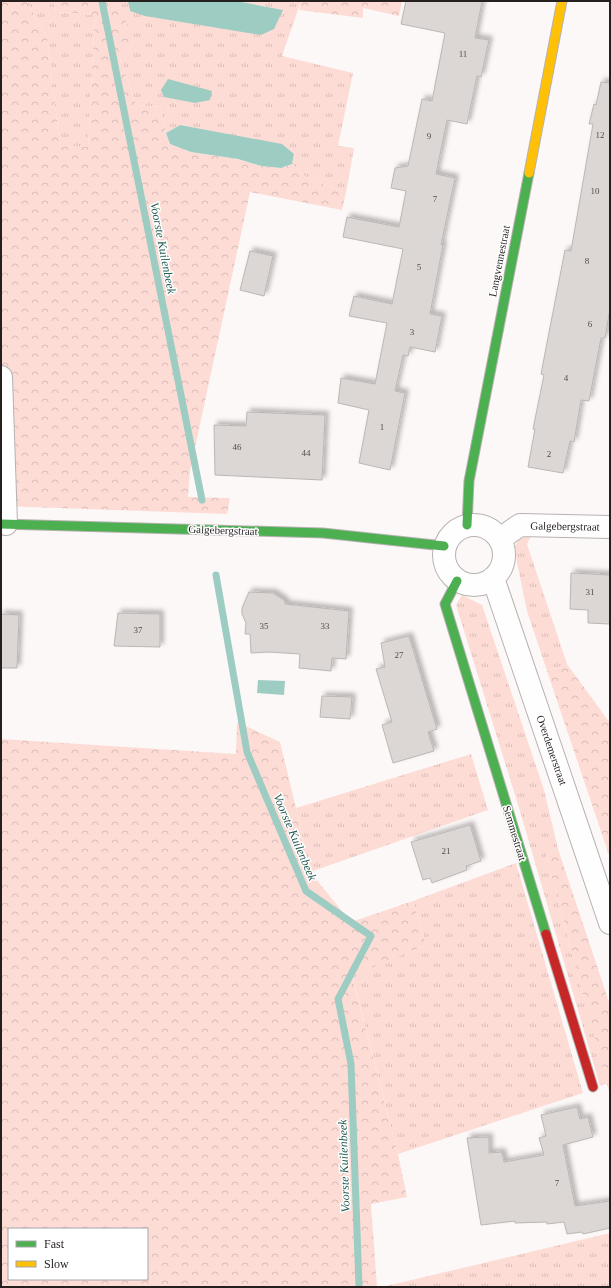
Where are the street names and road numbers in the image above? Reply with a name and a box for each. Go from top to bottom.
street label: Langvennestraat [486,224,512,298]
street label: Galgebergstraat [530,519,600,533]
street label: Galgebergstraat [188,523,258,537]
street label: Overdemerstraat [534,713,570,787]
street label: Semmestraat [501,804,529,862]

